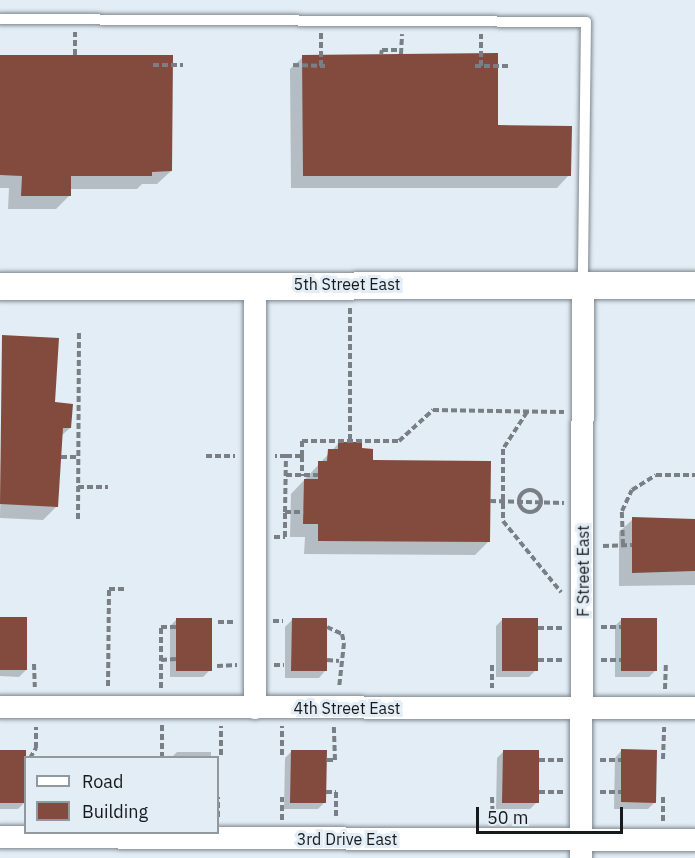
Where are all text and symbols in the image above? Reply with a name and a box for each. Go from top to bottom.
street label: 5th Street East [294,274,400,294]
street label: F Street East [573,525,593,617]
street label: 4th Street East [294,698,400,718]
legend [24,756,219,834]
text: Road [82,770,123,793]
scale bar [479,795,626,833]
text: Building [82,800,148,823]
text: 50 m [487,806,529,829]
street label: 3rd Drive East [297,829,397,849]

